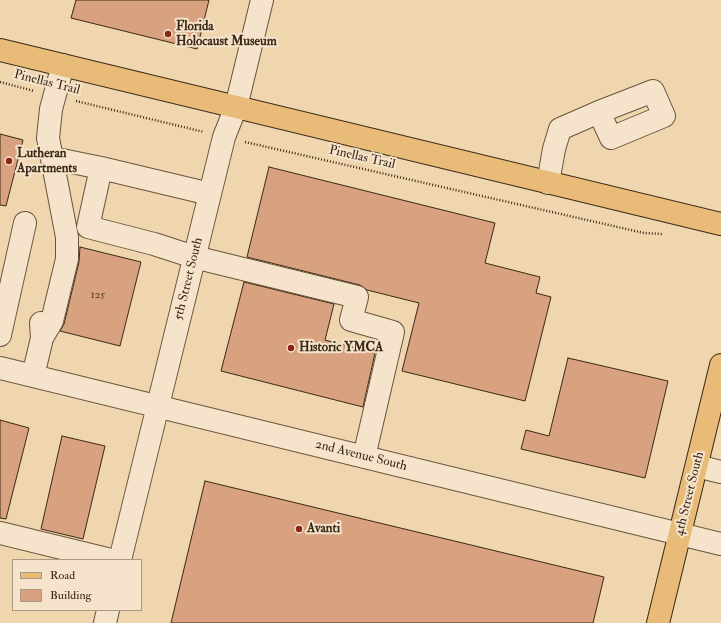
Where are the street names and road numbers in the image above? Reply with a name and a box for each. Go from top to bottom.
street label: Pinellas Trail [12,67,82,99]
street label: Pinellas Trail [327,143,397,173]
street label: 5th Street South [171,236,207,322]
street label: 2nd Avenue South [314,437,408,475]
street label: 4th Street South [672,450,708,538]

